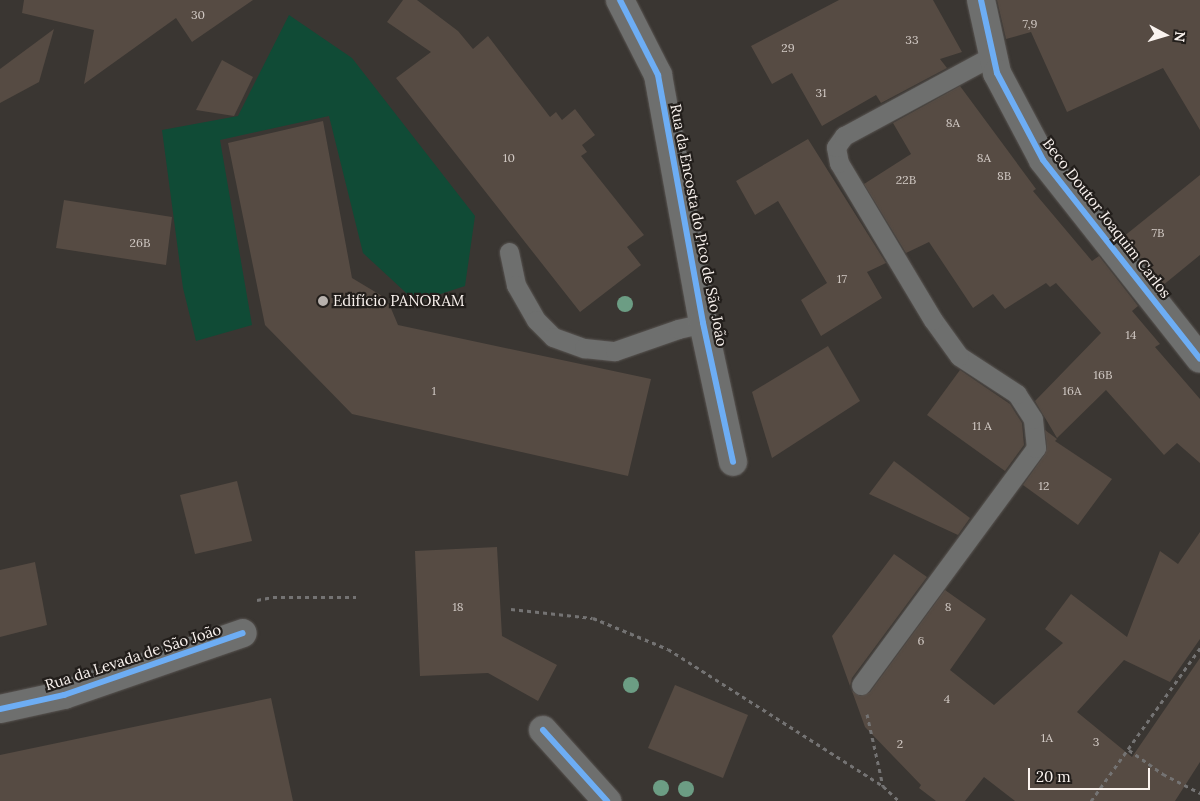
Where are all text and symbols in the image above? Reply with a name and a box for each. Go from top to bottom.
house number: 30 [191,8,205,22]
north arrow [1140,10,1190,60]
house number: 7,9 [1023,17,1037,31]
text: N [1170,30,1189,43]
house number: 33 [905,33,919,47]
house number: 29 [781,41,795,55]
house number: 31 [815,86,827,100]
street label: Rua da Encosta do Pico de São João [667,102,731,348]
house number: 8A [946,116,960,130]
street label: Beco Doutor Joaquim Carlos [1039,135,1175,301]
house number: 10 [503,151,515,165]
house number: 8A [977,151,991,165]
house number: 8B [997,169,1011,183]
house number: 22B [896,173,916,187]
house number: 7B [1152,226,1164,240]
house number: 26B [130,236,150,250]
house number: 17 [837,272,847,286]
place label: Edifício PANORAM [333,292,465,310]
marker: Edifício PANORAM [317,295,329,307]
house number: 14 [1126,328,1136,342]
house number: 16B [1094,368,1112,382]
house number: 1 [432,384,436,398]
house number: 16A [1063,384,1081,398]
house number: 11 A [972,419,992,433]
house number: 12 [1039,479,1049,493]
house number: 18 [452,600,464,614]
house number: 8 [945,600,951,614]
street label: Rua da Levada de São João [43,620,223,694]
house number: 6 [918,634,924,648]
house number: 4 [944,692,950,706]
house number: 1A [1041,731,1053,745]
house number: 3 [1093,735,1099,749]
house number: 2 [897,737,903,751]
scale bar [1030,758,1152,790]
text: 20 m [1036,767,1071,786]

